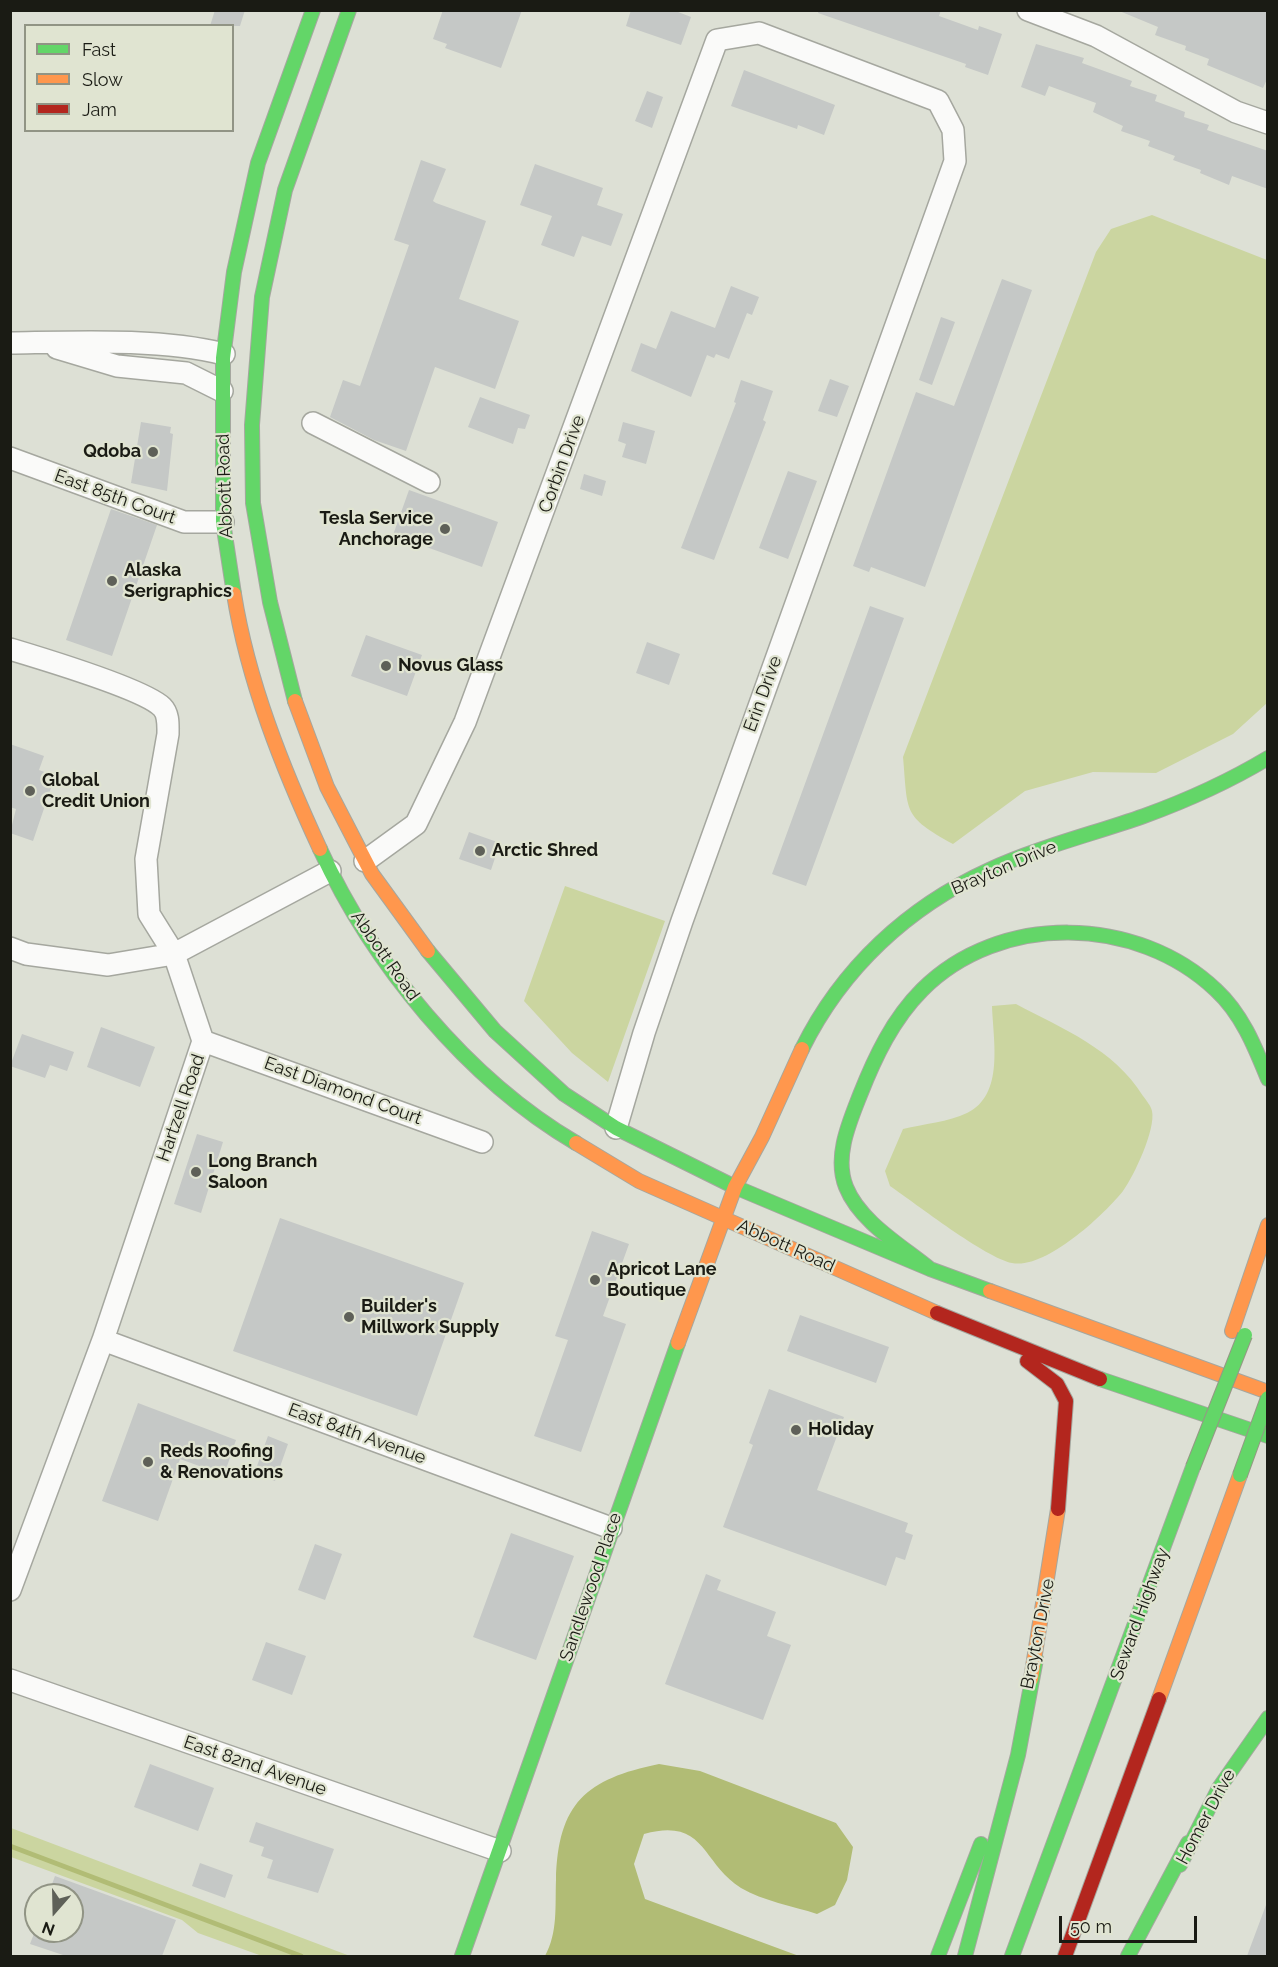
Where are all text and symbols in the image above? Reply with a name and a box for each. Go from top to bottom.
legend [24,24,234,132]
text: Fast [82,39,116,60]
text: Slow [82,69,123,90]
text: Jam [82,99,117,120]
street label: Corbin Drive [534,412,590,516]
street label: Abbott Road [212,433,238,539]
place label: Qdoba [83,441,141,463]
marker: Qdoba [146,445,160,459]
street label: East 85th Court [51,465,179,529]
place label: Tesla Service Anchorage [319,508,433,550]
marker: Tesla Service Anchorage [438,522,452,536]
place label: Alaska Serigraphics [124,560,232,602]
marker: Alaska Serigraphics [105,574,119,588]
street label: Erin Drive [739,653,787,735]
place label: Novus Glass [398,655,503,677]
marker: Novus Glass [379,659,393,673]
place label: Global Credit Union [42,770,150,812]
marker: Global Credit Union [23,784,37,798]
street label: Brayton Drive [948,836,1060,900]
place label: Arctic Shred [492,840,598,862]
marker: Arctic Shred [473,844,487,858]
street label: Abbott Road [346,907,424,1005]
street label: Hartzell Road [153,1051,209,1165]
street label: East Diamond Court [261,1052,425,1130]
place label: Long Branch Saloon [208,1151,317,1194]
marker: Long Branch Saloon [189,1165,203,1179]
street label: Abbott Road [734,1215,838,1277]
place label: Apricot Lane Boutique [607,1259,717,1302]
marker: Apricot Lane Boutique [588,1273,602,1287]
place label: Builder's Millwork Supply [361,1296,499,1338]
marker: Builder's Millwork Supply [342,1310,356,1324]
street label: East 84th Avenue [285,1399,429,1469]
place label: Holiday [808,1419,874,1441]
marker: Holiday [789,1423,803,1437]
place label: Reds Roofing & Renovations [160,1441,283,1484]
marker: Reds Roofing & Renovations [141,1455,155,1469]
street label: Sandlewood Place [555,1510,627,1664]
street label: Seward Highway [1106,1545,1174,1683]
street label: Brayton Drive [1017,1577,1059,1691]
street label: East 82nd Avenue [181,1731,329,1801]
street label: Homer Drive [1172,1766,1240,1868]
north arrow [24,1883,84,1943]
scale bar [1062,1904,1200,1942]
text: 50 m [1070,1916,1112,1937]
text: N [39,1917,57,1940]

